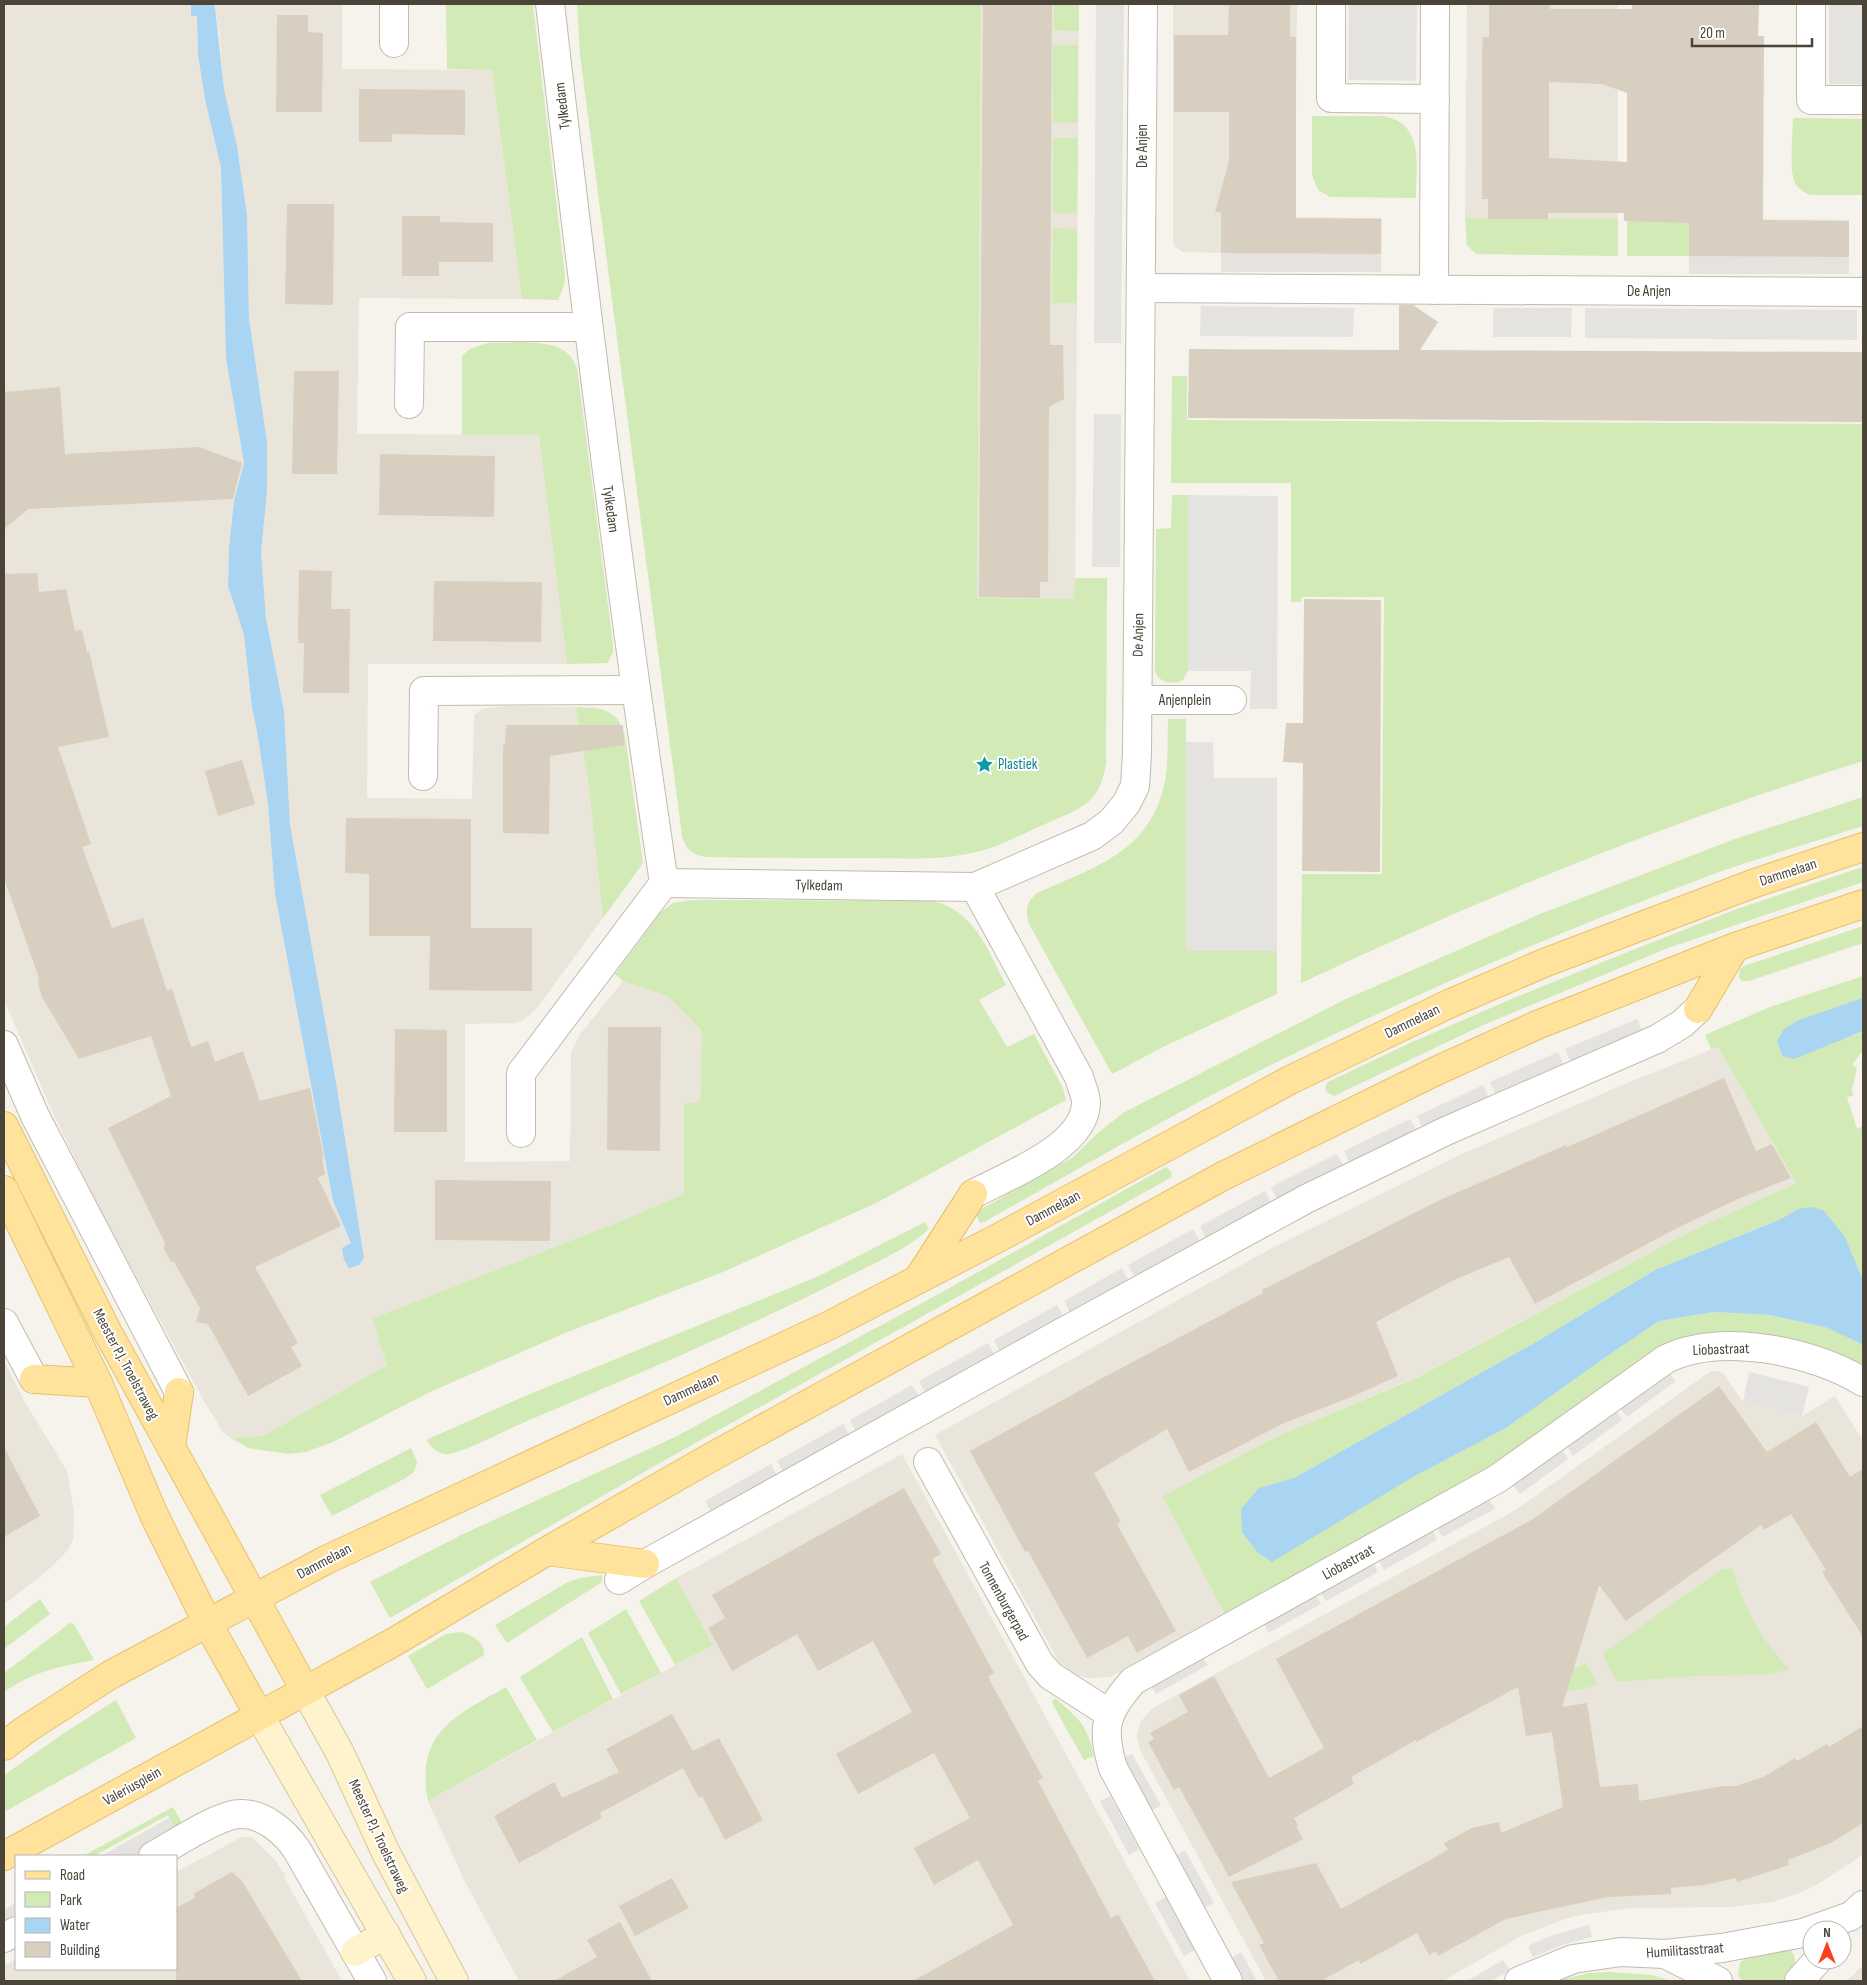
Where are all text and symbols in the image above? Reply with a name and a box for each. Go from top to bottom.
scale bar [1692,15,1812,47]
text: 20 m [1700,24,1725,43]
street label: Tylkedam [550,81,575,131]
street label: De Anjen [1133,124,1152,168]
street label: De Anjen [1627,282,1671,301]
street label: Tylkedam [598,484,623,534]
street label: De Anjen [1129,613,1148,657]
street label: Anjenplein [1158,691,1211,710]
place icon: Plastiek [974,754,994,774]
place label: Plastiek [998,755,1038,774]
street label: Dammelaan [1757,854,1819,891]
street label: Tylkedam [795,876,843,895]
street label: Dammelaan [1381,1000,1443,1043]
street label: Dammelaan [1023,1186,1084,1231]
street label: Meester P.J. Troelstraweg [88,1305,163,1423]
street label: Liobastraat [1692,1339,1750,1360]
street label: Dammelaan [660,1368,722,1411]
street label: Dammelaan [294,1539,355,1584]
street label: Liobastraat [1319,1540,1378,1584]
street label: Tonnenburgerpad [974,1558,1033,1644]
street label: Valeriusplein [100,1763,165,1810]
street label: Meester P.J. Troelstraweg [344,1776,413,1896]
legend [15,1855,178,1970]
text: Road [60,1866,85,1885]
text: Park [60,1891,82,1910]
text: Water [60,1916,91,1935]
north arrow [1802,1920,1852,1970]
text: N [1823,1924,1831,1941]
street label: Humilitasstraat [1646,1938,1725,1963]
text: Building [60,1941,100,1960]

